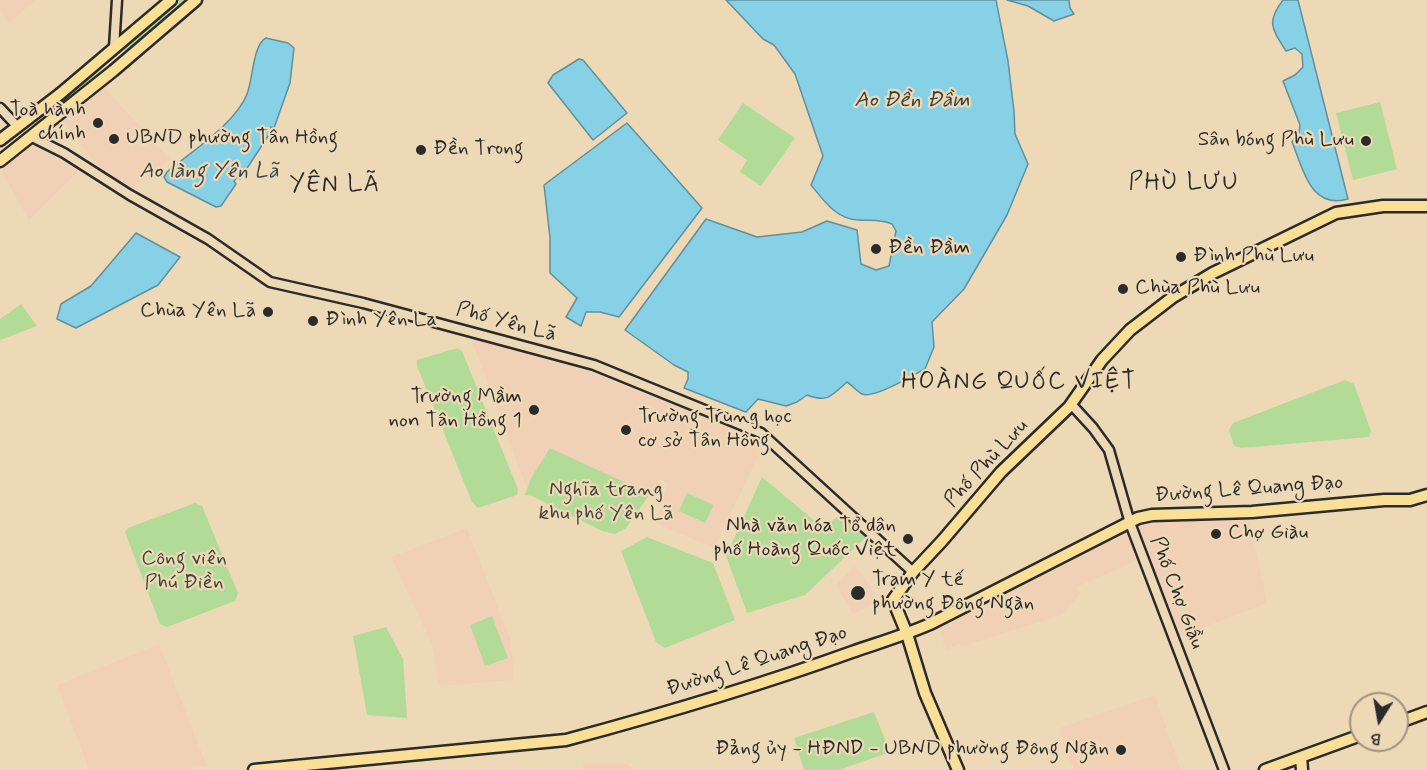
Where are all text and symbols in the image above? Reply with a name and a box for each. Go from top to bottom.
water label: Ao Đền Đầm [854,88,970,114]
place label: Toà hành chính [9,98,86,148]
marker: Toà hành chính [91,116,105,130]
place label: UBND phường Tân Hồng [126,126,338,152]
place label: Sân bóng Phù Lưu [1198,128,1354,154]
marker: UBND phường Tân Hồng [107,132,121,146]
marker: Sân bóng Phù Lưu [1359,134,1373,148]
place label: Đền Trong [433,137,524,163]
marker: Đền Trong [414,143,428,157]
water label: Ao làng Yên Lã [139,159,279,185]
district label: PHÙ LƯU [1130,170,1238,198]
district label: YÊN LÃ [289,172,381,200]
place label: Đền Đầm [888,236,970,262]
marker: Đền Đầm [869,242,883,256]
place label: Đình Phù Lưu [1193,244,1314,270]
marker: Đình Phù Lưu [1174,250,1188,264]
place label: Chùa Phù Lưu [1135,276,1260,302]
marker: Chùa Phù Lưu [1116,282,1130,296]
street label: Phố Yên Lã [453,298,559,348]
place label: Chùa Yên Lã [140,299,256,325]
marker: Chùa Yên Lã [261,305,275,319]
place label: Đình Yên La [325,308,437,334]
marker: Đình Yên La [306,314,320,328]
district label: HOÀNG QUỐC VIỆT [901,369,1137,397]
place label: Trường Mầm non Tân Hồng 1 [388,385,522,435]
marker: Trường Mầm non Tân Hồng 1 [527,403,541,417]
place label: Trường Trung học cơ sở Tân Hồng [638,405,792,455]
street label: Phố Phù Lưu [940,415,1034,513]
marker: Trường Trung học cơ sở Tân Hồng [619,423,633,437]
street label: Đường Lê Quang Đạo [1154,471,1344,509]
park label: Nghĩa trang khu phố Yên Lã [538,478,674,528]
place label: Nhà văn hóa Tổ dân phố Hoàng Quốc Việt [713,514,896,564]
place label: Chợ Giàu [1228,521,1308,547]
marker: Chợ Giàu [1209,527,1223,541]
marker: Nhà văn hóa Tổ dân phố Hoàng Quốc Việt [901,532,915,546]
street label: Phố Chợ Giầu [1143,533,1209,653]
park label: Công viên Phú Điền [141,547,227,597]
place label: Trạm Y tế phường Đông Ngàn [872,568,1034,618]
marker: Trạm Y tế phường Đông Ngàn [849,584,867,602]
street label: Đường Lê Quang Đạo [663,621,851,703]
north arrow [1349,692,1409,752]
text: B [1369,727,1383,749]
place label: Đảng ủy - HĐND - UBND phường Đông Ngàn [715,737,1109,763]
marker: Đảng ủy - HĐND - UBND phường Đông Ngàn [1114,743,1128,757]

